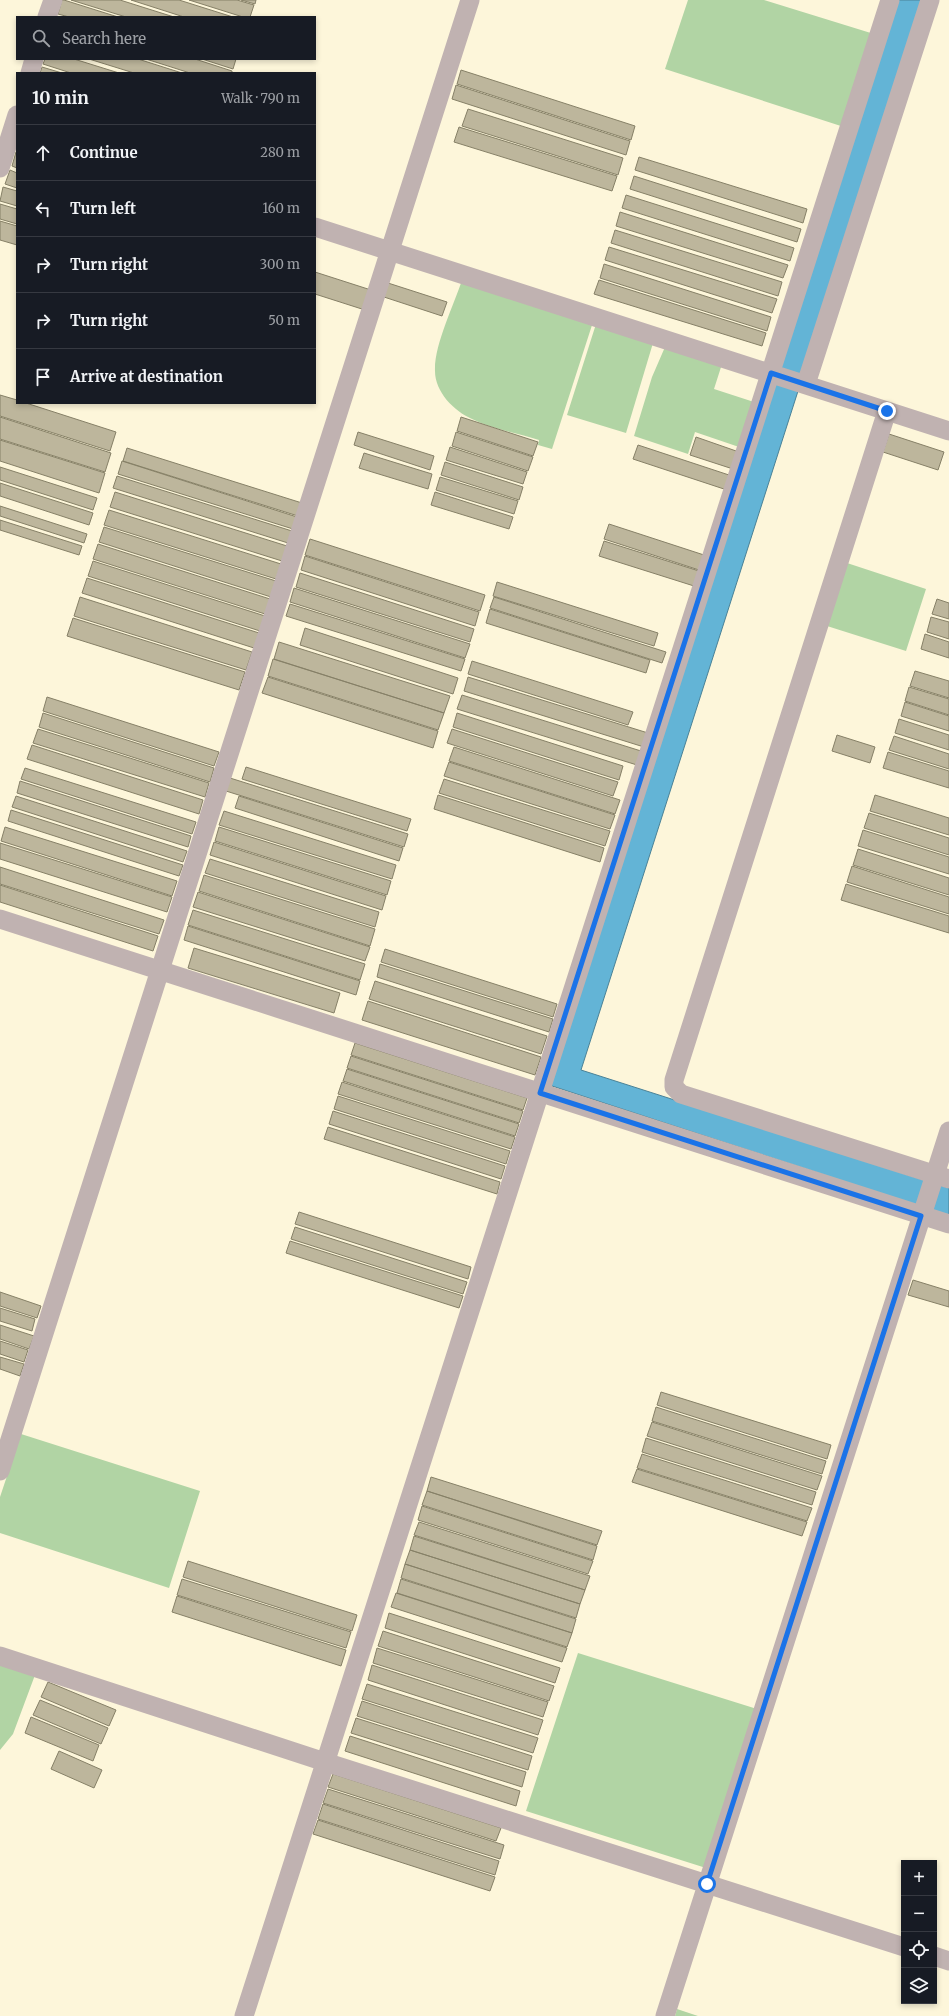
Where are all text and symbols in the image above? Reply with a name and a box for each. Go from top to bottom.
search box [16,16,316,60]
icon: search [30,27,52,49]
text: Search here [62,29,146,48]
text: 10 min [32,87,89,109]
text: Walk · 790 m [221,90,300,107]
icon: ahead [32,142,54,164]
text: Continue [70,143,138,162]
text: 280 m [260,144,300,161]
icon: left [32,198,54,220]
text: Turn left [70,199,136,218]
text: 160 m [262,200,300,217]
icon: right [32,254,54,276]
text: Turn right [70,255,148,274]
text: 300 m [260,256,300,273]
icon: right [32,310,54,332]
text: Turn right [70,311,148,330]
text: 50 m [268,312,300,329]
icon: arrive [32,366,54,388]
text: Arrive at destination [70,367,223,386]
route end [878,402,896,420]
map controls [901,1860,937,2004]
button: + [901,1860,937,1896]
route start [698,1875,716,1893]
button: − [901,1896,937,1932]
button: locate [901,1932,937,1968]
button: layers [901,1968,937,2004]

